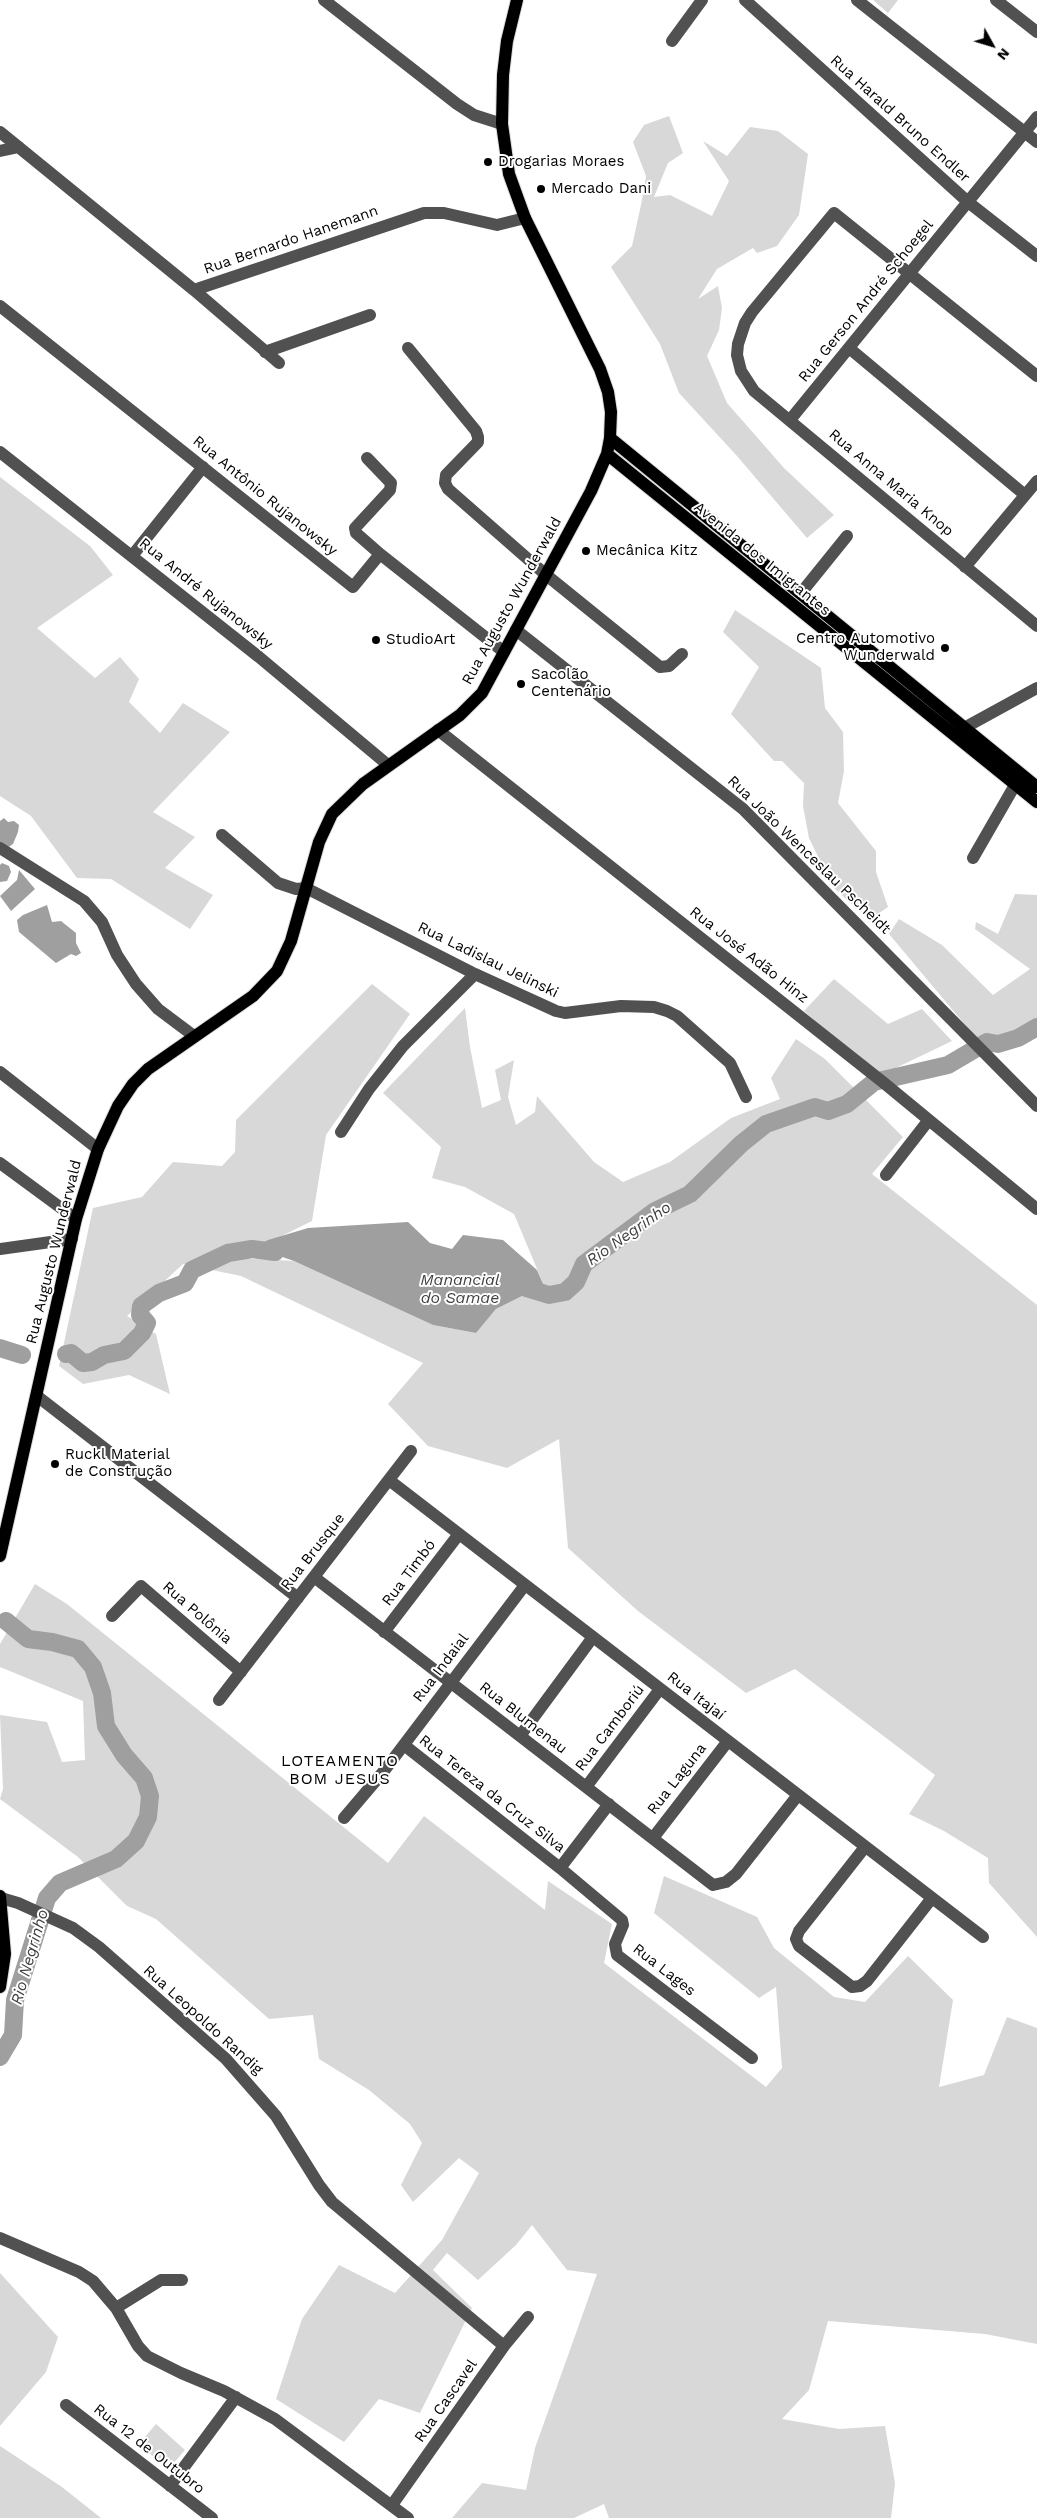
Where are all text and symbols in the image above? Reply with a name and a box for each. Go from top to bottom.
north arrow [967,20,1017,70]
text: N [994,45,1013,64]
street label: Rua Harald Bruno Endler [826,51,974,187]
place label: Drogarias Moraes [498,153,624,171]
marker: Drogarias Moraes [482,156,494,168]
place label: Mercado Dani [551,180,651,198]
marker: Mercado Dani [535,183,547,195]
street label: Rua Bernardo Hanemann [201,202,381,278]
street label: Rua Gerson André Schoegel [795,216,937,386]
street label: Rua Anna Maria Knop [825,426,957,540]
street label: Rua Antônio Rujanowsky [189,432,341,560]
street label: Avenida dos Imigrantes [690,498,834,620]
street label: Rua Augusto Wunderwald [458,514,566,688]
street label: Rua André Rujanowsky [135,534,277,654]
place label: Mecânica Kitz [596,542,698,560]
marker: Mecânica Kitz [580,545,592,557]
place label: Centro Automotivo Wunderwald [796,630,935,665]
place label: StudioArt [386,631,455,649]
marker: StudioArt [370,634,382,646]
marker: Centro Automotivo Wunderwald [939,642,951,654]
place label: Sacolão Centenário [531,666,611,701]
marker: Sacolão Centenário [515,678,527,690]
street label: Rua João Wenceslau Pscheidt [724,772,894,938]
street label: Rua José Adão Hinz [686,903,812,1007]
street label: Rua Ladislau Jelinski [415,918,561,1002]
street label: Rua Augusto Wunderwald [22,1158,86,1346]
water label: Rio Negrinho [583,1198,675,1270]
water label: Manancial do Samae [420,1270,500,1308]
place label: Ruckl Material de Construção [65,1446,172,1481]
marker: Ruckl Material de Construção [49,1458,61,1470]
street label: Rua Brusque [277,1510,349,1594]
street label: Rua Timbó [378,1536,440,1610]
street label: Rua Polônia [159,1578,235,1648]
street label: Rua Indaial [409,1630,473,1706]
street label: Rua Itajaí [664,1668,728,1724]
street label: Rua Blumenau [476,1678,570,1758]
street label: Rua Camboriú [572,1681,648,1775]
street label: Rua Tereza da Cruz Silva [415,1731,569,1857]
street label: Rua Laguna [644,1740,710,1818]
district label: LOTEAMENTO BOM JESUS [280,1751,400,1789]
water label: Rio Negrinho [7,1907,53,2007]
street label: Rua Lages [629,1940,699,2000]
street label: Rua Leopoldo Randig [139,1962,267,2078]
street label: Rua Cascavel [411,2356,481,2446]
street label: Rua 12 de Outubro [90,2400,208,2498]

